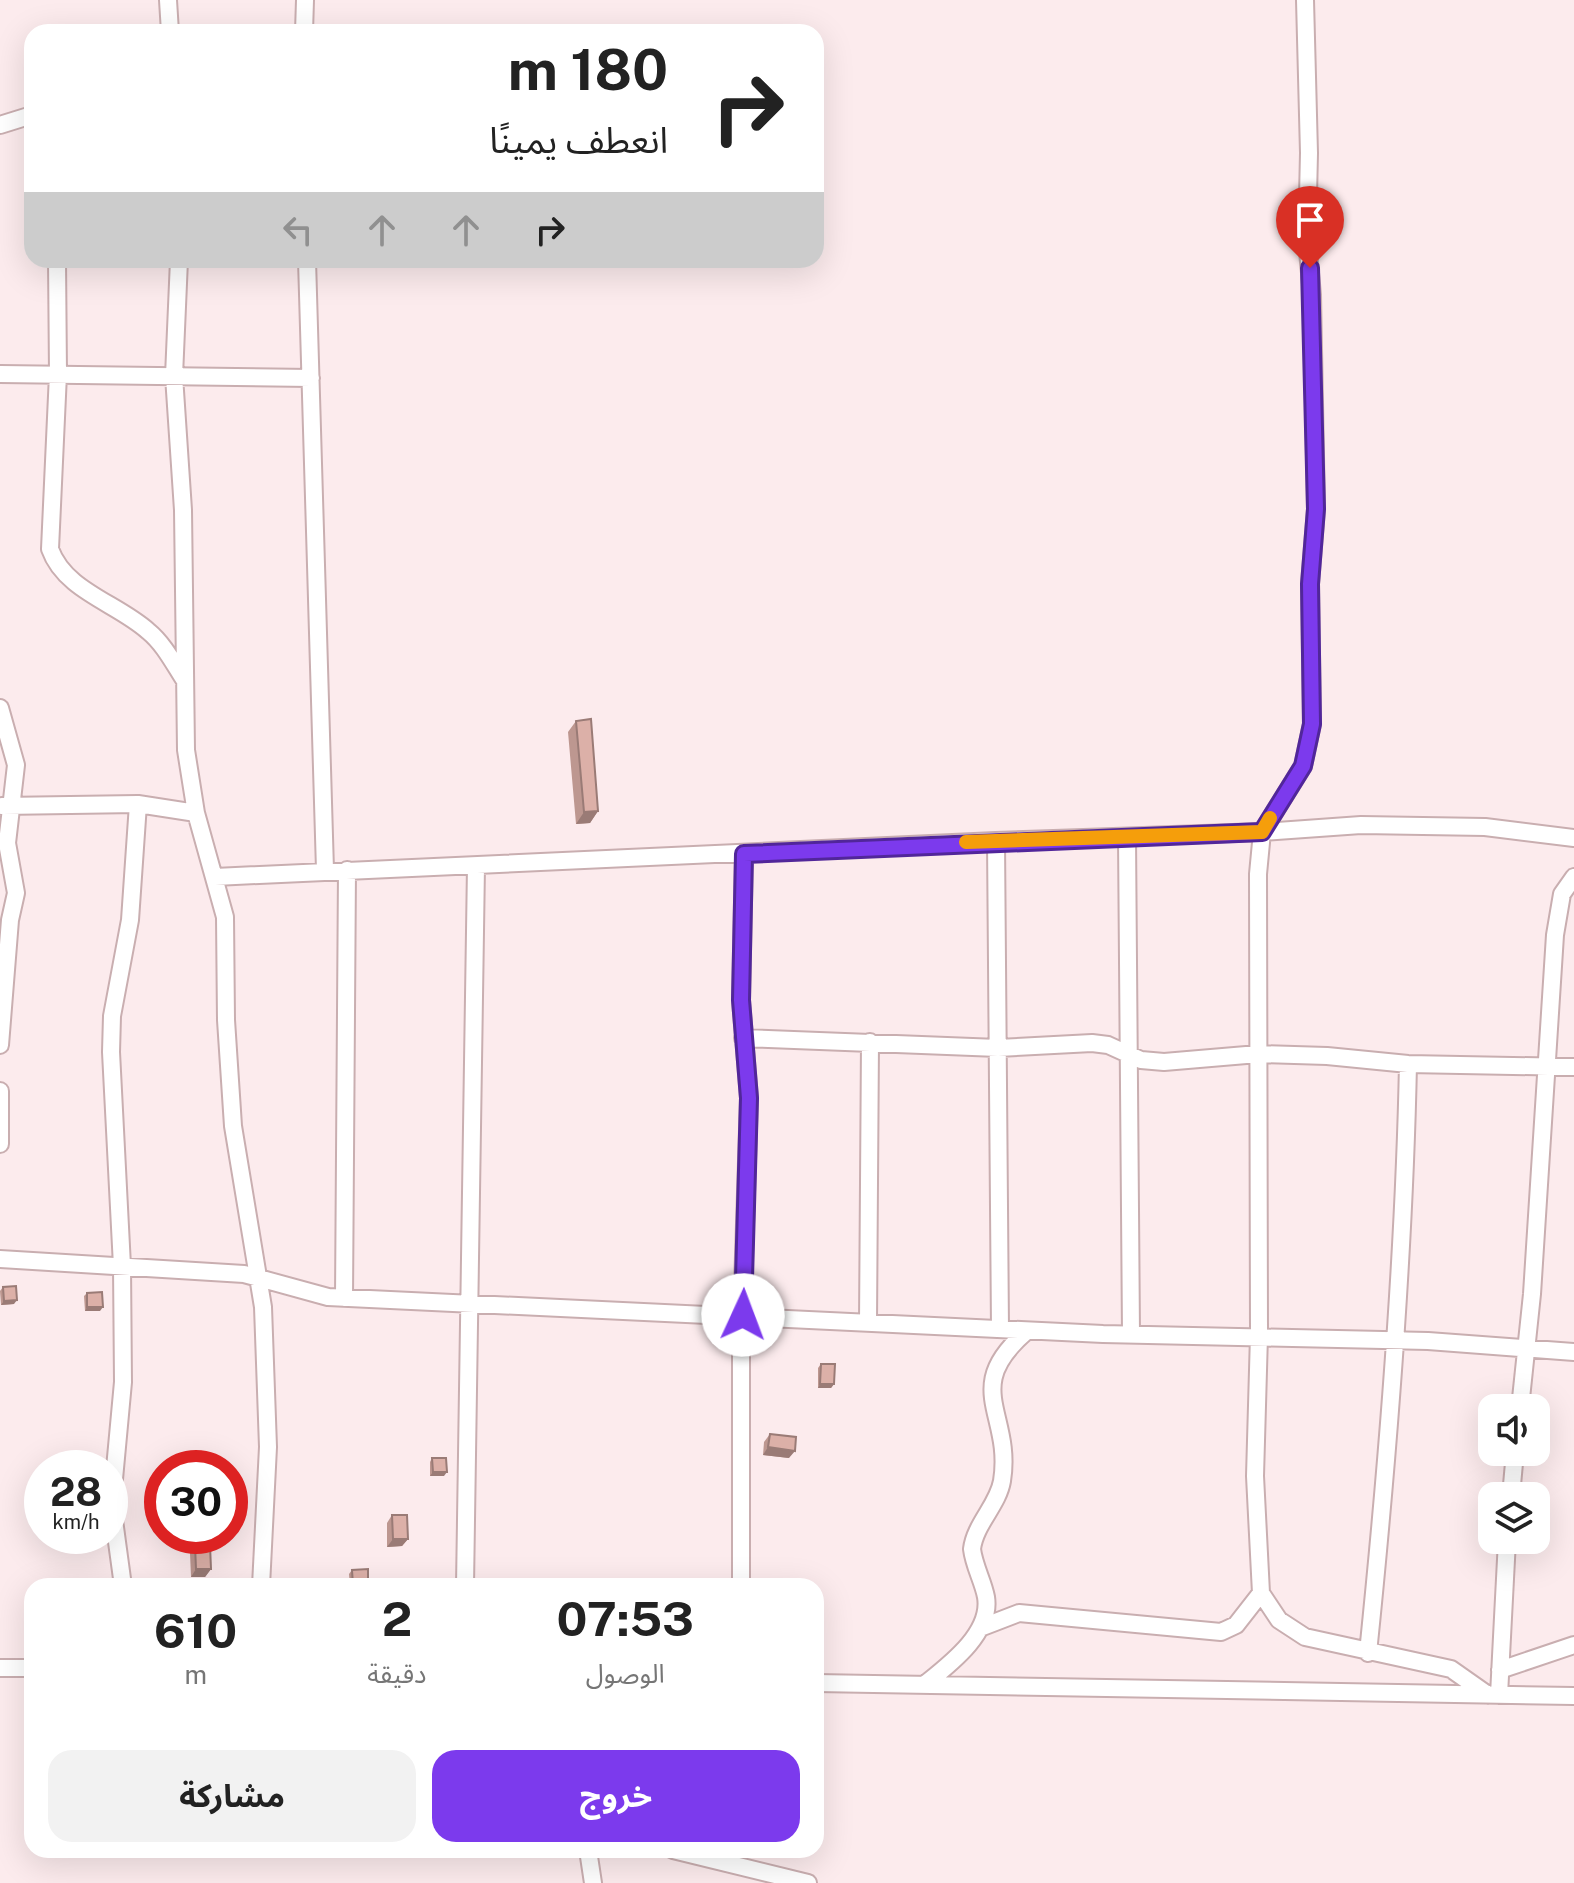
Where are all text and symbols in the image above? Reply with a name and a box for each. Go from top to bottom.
text: 180 m [508,37,668,103]
icon: right [696,56,800,160]
text: انعطف يمينًا [489,119,668,161]
pin [1276,186,1344,268]
icon: arrive [1288,198,1332,242]
icon: left [276,208,320,252]
icon: ahead [360,208,404,252]
icon: ahead [444,208,488,252]
icon: right [528,208,572,252]
position arrow [701,1273,785,1357]
map controls [1478,1394,1550,1554]
button: sound [1478,1394,1550,1466]
speed limit sign: 30 [144,1450,248,1554]
text: 28 [50,1468,102,1515]
button: layers [1478,1482,1550,1554]
text: km/h [52,1510,100,1534]
text: 2 [382,1590,412,1647]
text: 07:53 [557,1590,694,1647]
text: 610 [154,1602,237,1659]
text: دقيقة [367,1658,426,1689]
text: الوصول [586,1658,665,1689]
text: m [184,1659,207,1690]
button: مشاركة [48,1750,416,1842]
button: خروج [432,1750,800,1842]

